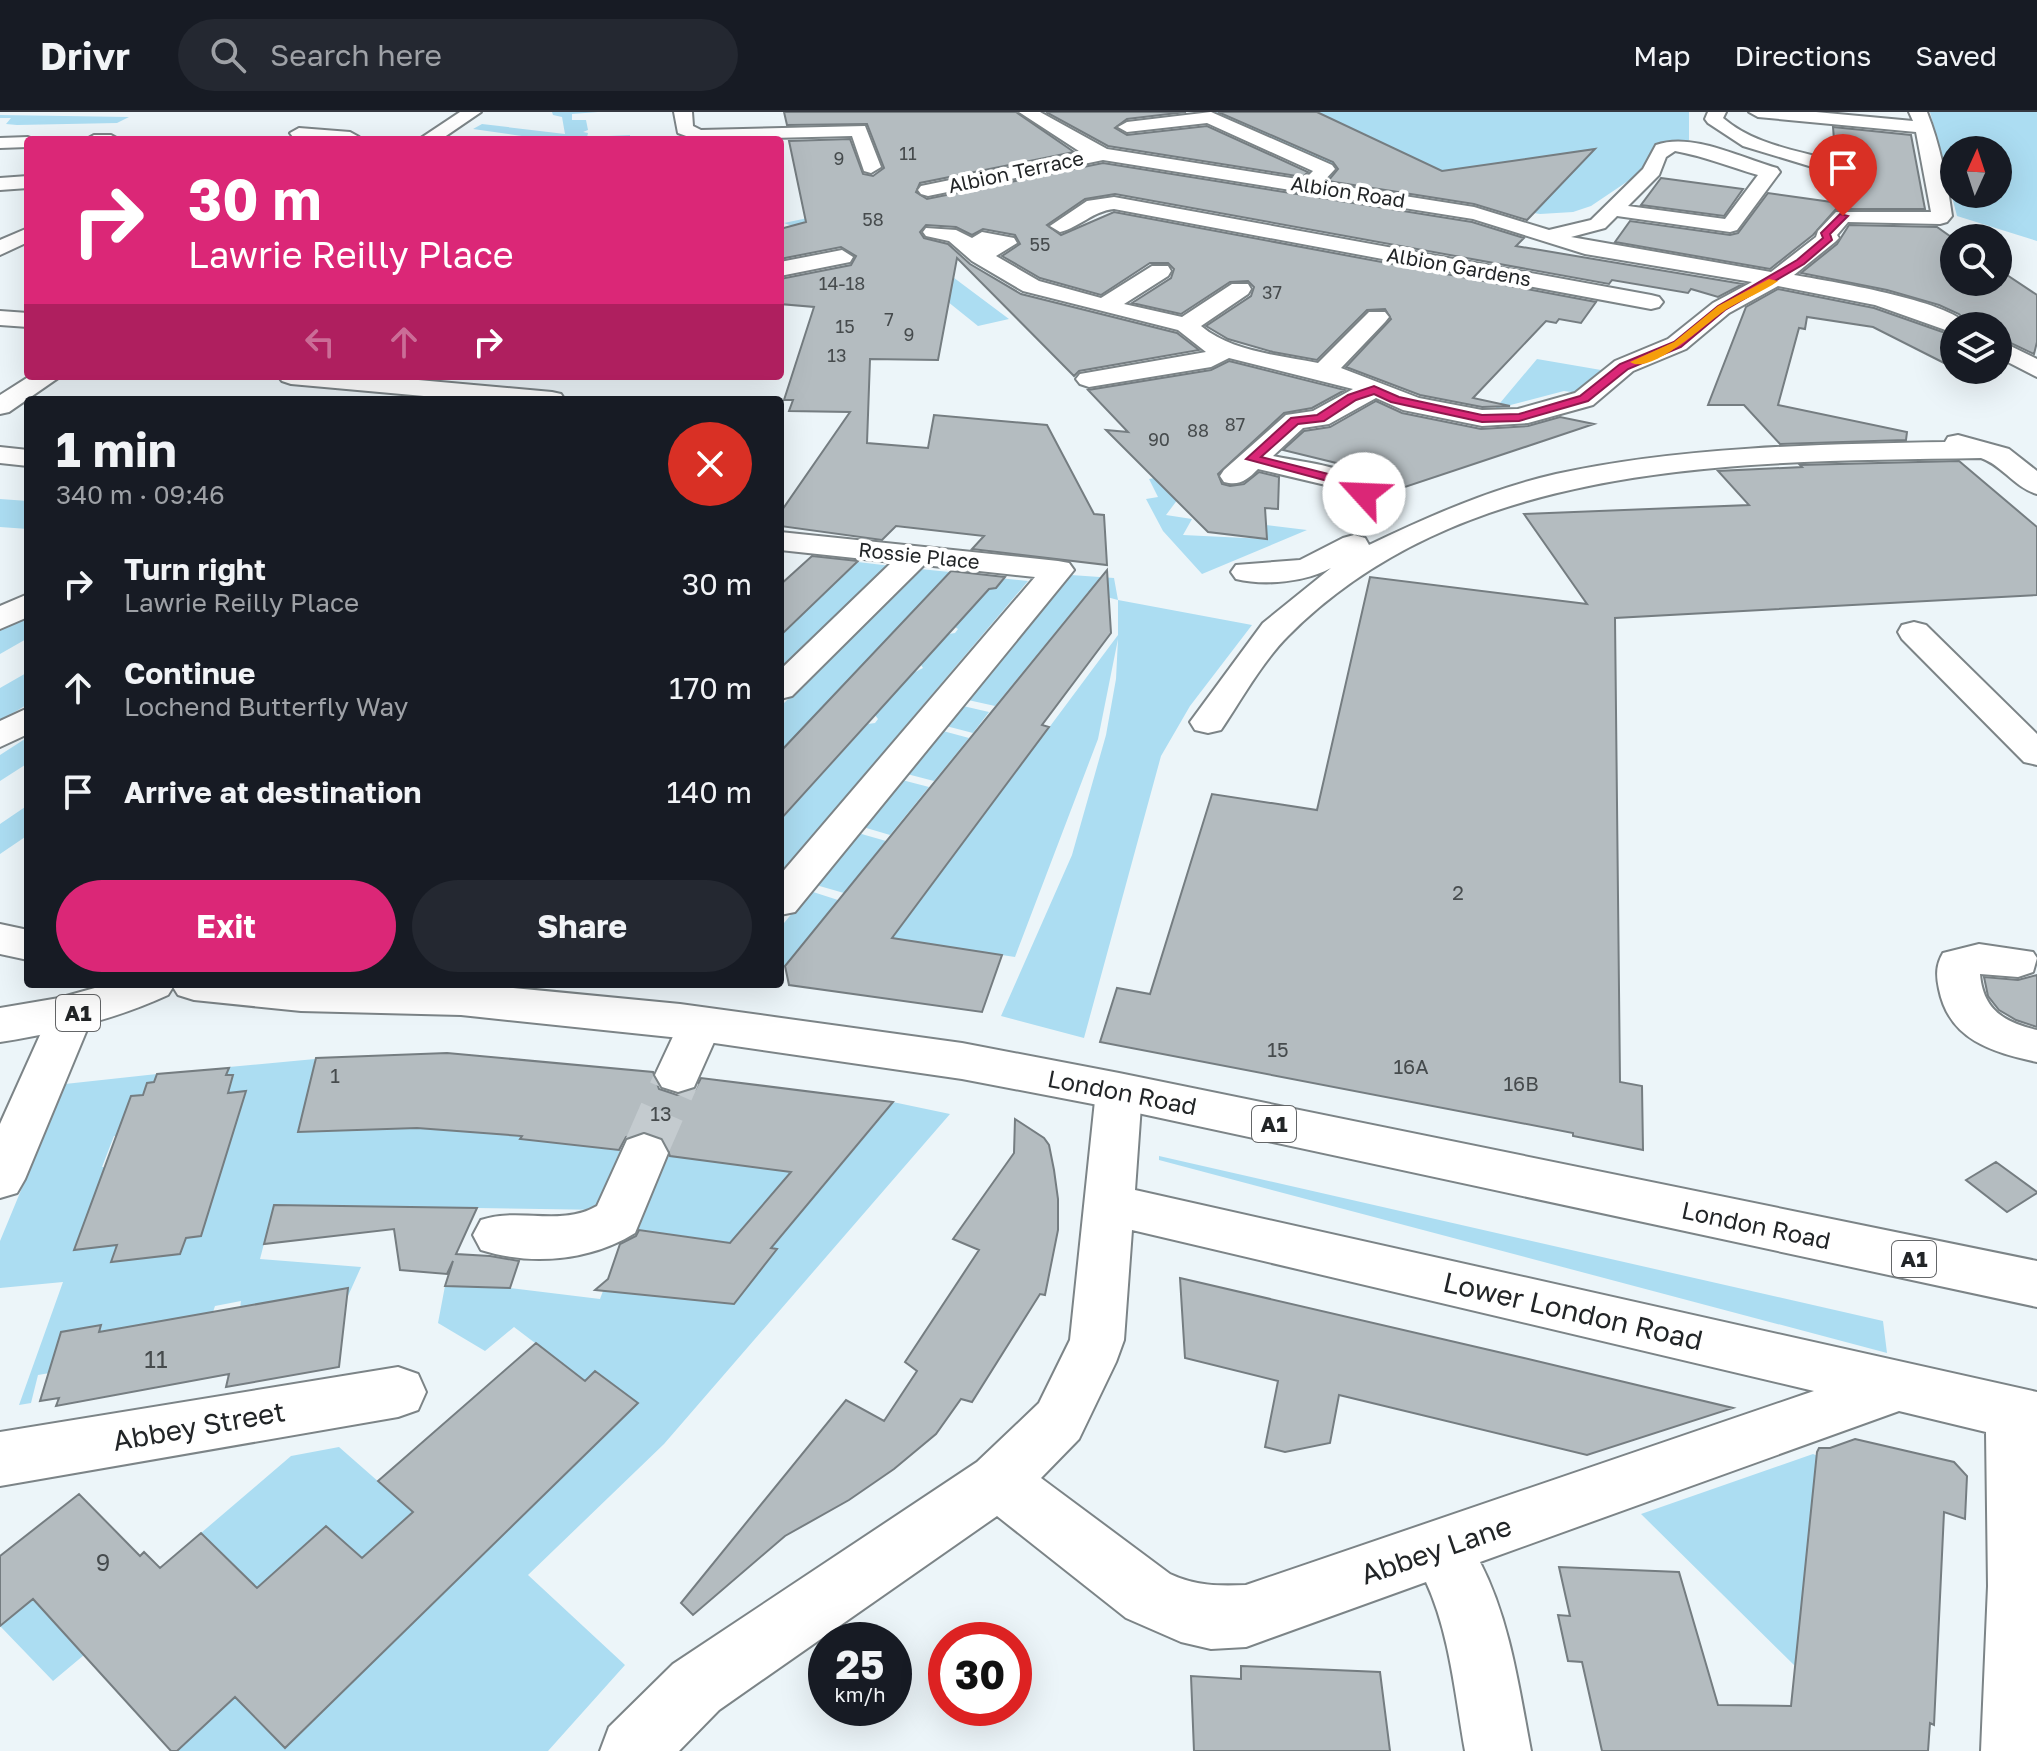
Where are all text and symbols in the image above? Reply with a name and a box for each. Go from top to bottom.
search box [178,19,738,91]
text: Drivr [40,33,130,78]
icon: search [206,33,250,77]
text: Search here [270,37,442,73]
text: Map [1633,39,1690,72]
text: Directions [1734,39,1871,72]
text: Saved [1915,39,1997,72]
pin [1809,134,1877,216]
north arrow [1940,136,2012,208]
map controls [1940,136,2012,384]
house number: 11 [899,142,917,164]
street label: Albion Terrace [946,145,1086,197]
icon: arrive [1821,146,1865,190]
house number: 9 [834,147,844,169]
text: 30 m [188,165,322,232]
icon: right [56,168,160,272]
street label: Albion Road [1289,170,1407,212]
house number: 58 [862,208,884,230]
button: search [1940,224,2012,296]
text: Lawrie Reilly Place [188,233,514,276]
house number: 55 [1030,233,1050,255]
street label: Albion Gardens [1385,242,1533,291]
house number: 14-18 [819,272,865,294]
house number: 37 [1262,281,1282,303]
house number: 7 [884,308,894,330]
button: layers [1940,312,2012,384]
house number: 15 [835,315,855,337]
icon: left [298,320,342,364]
icon: ahead [382,320,426,364]
icon: right [466,320,510,364]
house number: 9 [904,323,914,345]
house number: 13 [827,344,847,366]
house number: 87 [1225,413,1245,435]
house number: 88 [1187,419,1209,441]
text: 1 min [56,420,177,478]
button: close [668,422,752,506]
house number: 90 [1148,428,1170,450]
position arrow [1322,452,1406,536]
text: 340 m · 09:46 [56,479,225,510]
street label: Rossie Place [857,537,981,573]
text: Turn right [124,551,266,587]
icon: right [56,562,100,606]
text: 30 m [682,566,752,602]
text: Lawrie Reilly Place [124,587,359,618]
text: Continue [124,655,255,691]
icon: ahead [56,666,100,710]
text: 170 m [669,670,752,706]
text: Lochend Butterfly Way [124,691,408,722]
icon: arrive [56,770,100,814]
text: Arrive at destination [124,774,421,810]
text: 140 m [667,774,752,810]
button: Exit [56,880,396,972]
button: Share [412,880,752,972]
house number: 2 [1452,880,1464,904]
road number: A1 [56,995,100,1031]
house number: 15 [1267,1037,1289,1061]
house number: 16A [1393,1054,1429,1078]
house number: 1 [330,1063,340,1087]
street label: London Road [1045,1063,1199,1120]
house number: 16B [1503,1071,1539,1095]
house number: 13 [650,1101,672,1125]
road number: A1 [1252,1106,1296,1142]
street label: London Road [1679,1195,1833,1254]
road number: A1 [1892,1241,1936,1277]
street label: Lower London Road [1440,1265,1706,1356]
house number: 11 [144,1344,168,1373]
street label: Abbey Street [110,1394,288,1457]
street label: Abbey Lane [1356,1508,1515,1591]
house number: 9 [96,1547,110,1576]
speed limit sign: 30 [928,1622,1032,1726]
text: 25 [836,1640,884,1688]
text: km/h [835,1682,885,1706]

